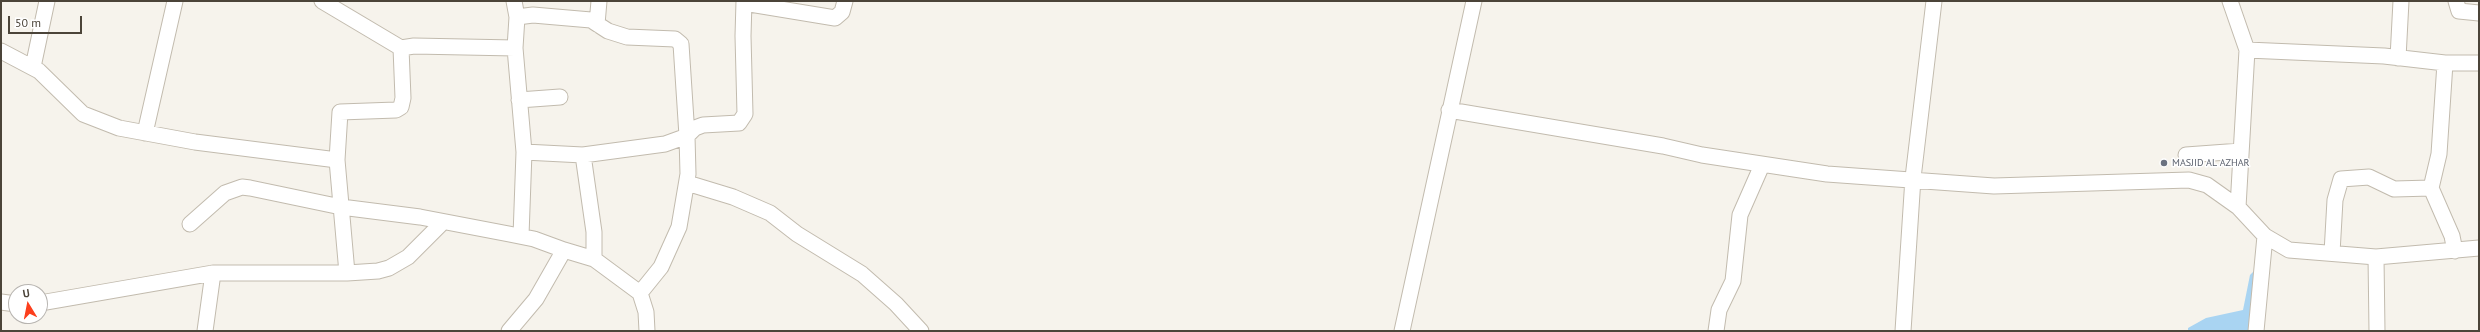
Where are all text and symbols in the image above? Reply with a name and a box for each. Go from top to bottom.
scale bar [10,8,84,34]
text: 50 m [15,15,41,30]
place label: MASJID AL AZHAR [2172,157,2249,169]
marker: MASJID AL AZHAR [2159,158,2169,168]
north arrow [8,284,48,324]
text: U [21,286,31,301]

